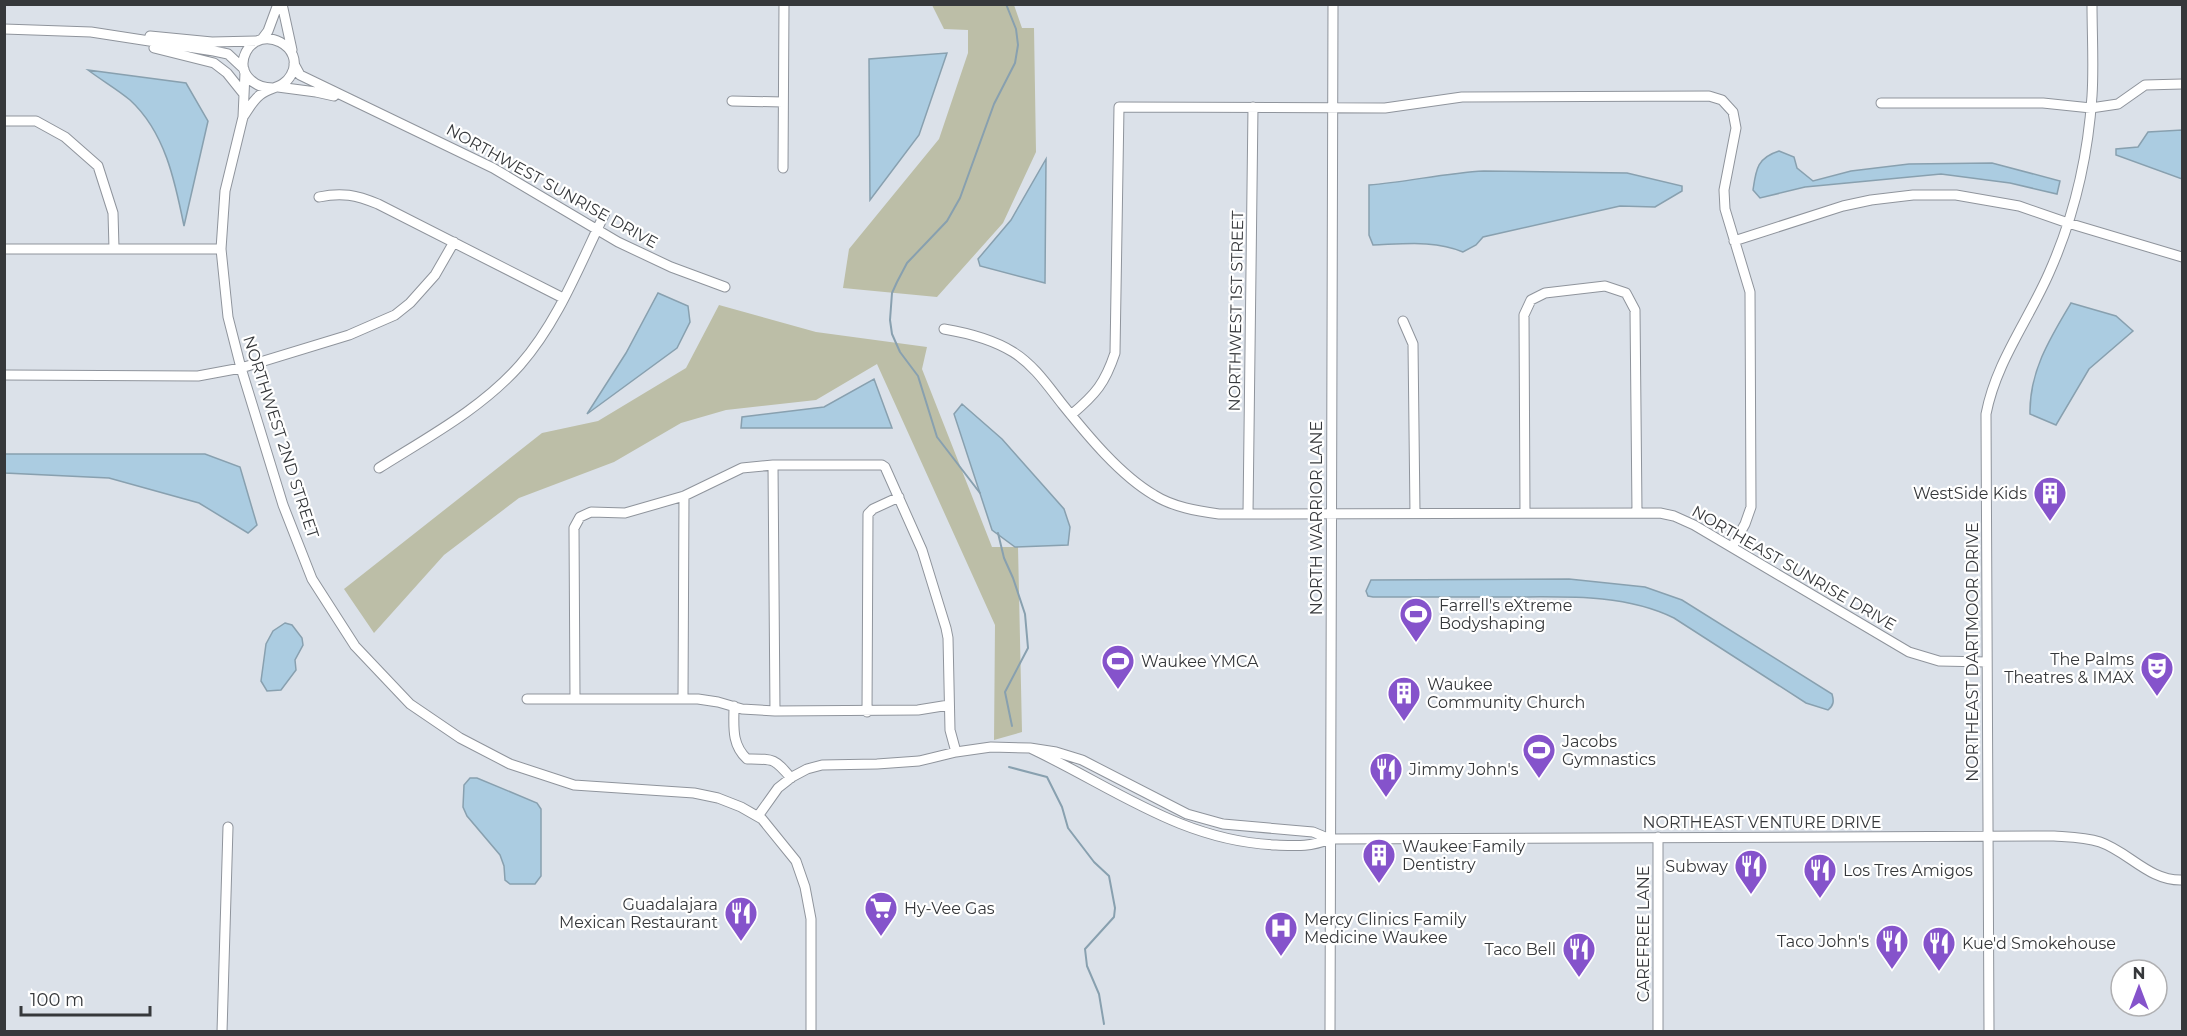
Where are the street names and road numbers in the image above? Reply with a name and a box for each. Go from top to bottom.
street label: NORTHWEST SUNRISE DRIVE [443,120,661,252]
street label: NORTHWEST 1ST STREET [1225,210,1247,412]
street label: NORTHWEST 2ND STREET [239,333,323,541]
street label: NORTH WARRIOR LANE [1307,421,1326,615]
street label: NORTHEAST SUNRISE DRIVE [1688,502,1900,634]
street label: NORTHEAST DARTMOOR DRIVE [1963,522,1982,782]
street label: NORTHEAST VENTURE DRIVE [1642,813,1882,832]
street label: CAREFREE LANE [1634,866,1653,1002]

